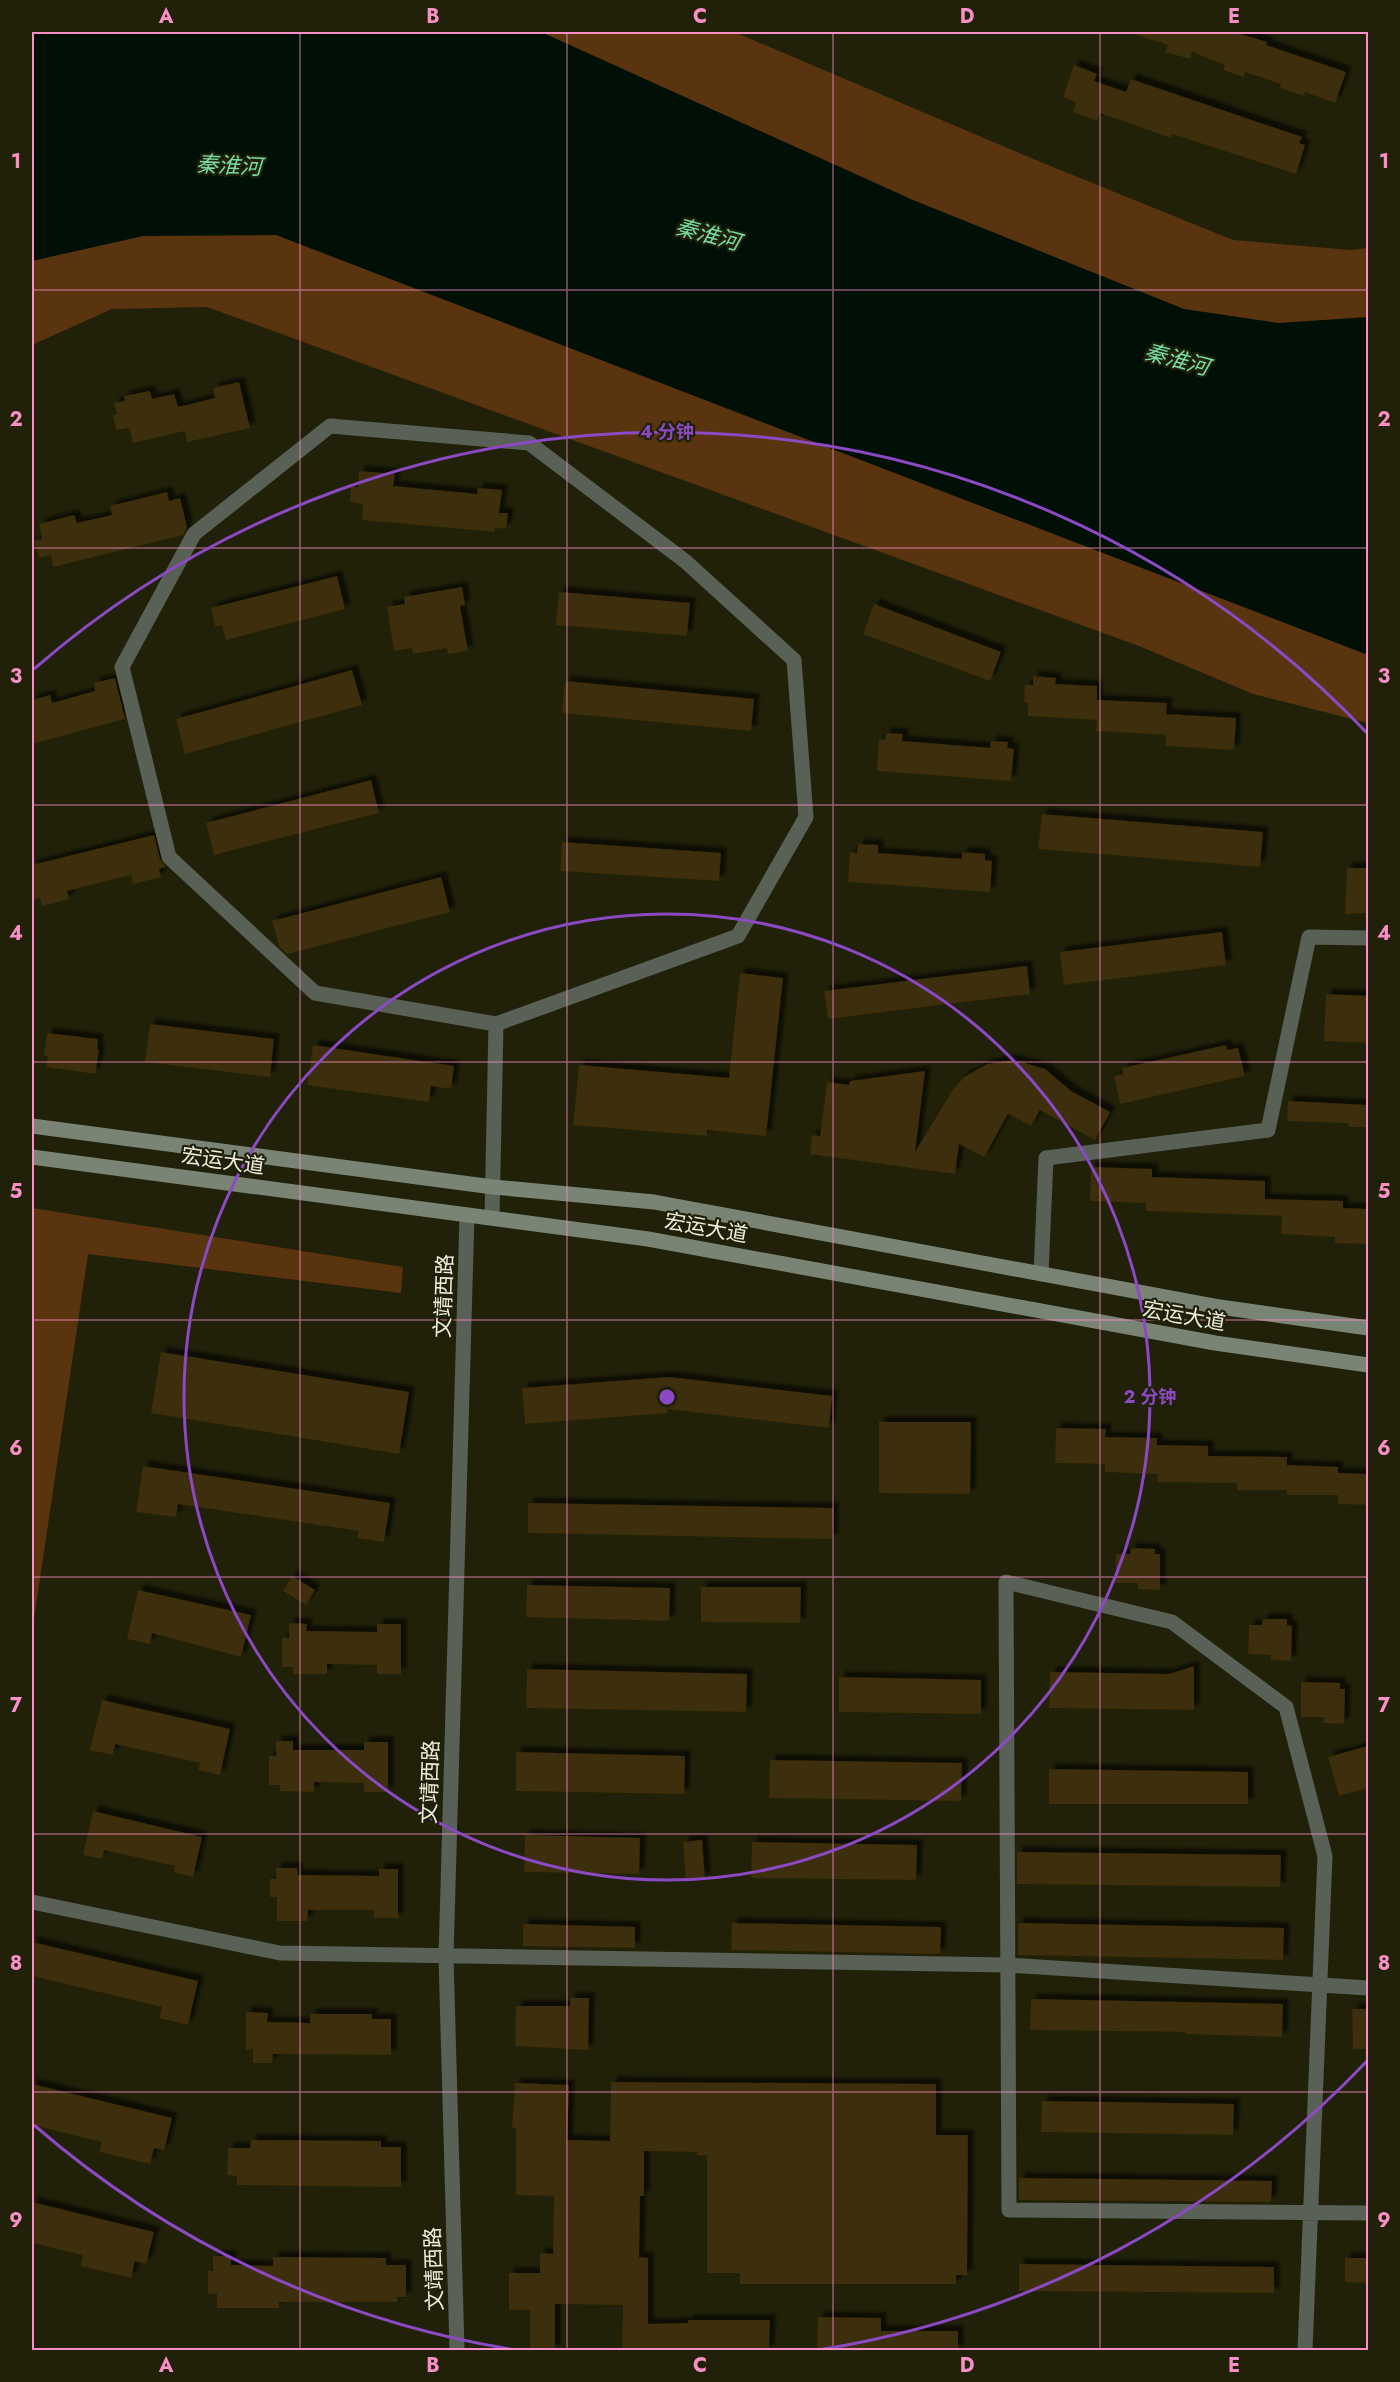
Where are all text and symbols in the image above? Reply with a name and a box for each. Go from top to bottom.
text: A [158,2,174,31]
text: B [426,2,440,31]
text: C [693,2,707,31]
text: D [960,2,974,31]
text: E [1228,2,1240,31]
text: 1 [11,147,21,176]
water label: 秦淮河 [195,147,267,183]
text: 1 [1379,147,1389,176]
water label: 秦淮河 [672,210,748,259]
water label: 秦淮河 [1141,335,1217,384]
text: 2 [9,405,23,434]
text: 2 [1377,405,1391,434]
text: 4 分钟 [640,419,694,445]
text: 3 [10,662,22,691]
text: 3 [1378,662,1390,691]
text: 4 [9,919,23,948]
text: 4 [1377,919,1391,948]
street label: 宏运大道 [179,1140,267,1182]
text: 5 [10,1177,23,1206]
text: 5 [1378,1177,1391,1206]
street label: 宏运大道 [662,1206,750,1250]
street label: 文靖西路 [428,1254,460,1338]
street label: 宏运大道 [1140,1294,1228,1338]
text: 2 分钟 [1123,1384,1177,1410]
centre of rings [657,1387,677,1407]
text: 6 [9,1434,23,1463]
text: 6 [1377,1434,1391,1463]
text: 7 [10,1691,23,1720]
text: 7 [1378,1691,1391,1720]
street label: 文靖西路 [414,1740,446,1824]
text: 8 [10,1949,22,1978]
text: 8 [1378,1949,1390,1978]
text: 9 [9,2206,23,2235]
text: 9 [1377,2206,1391,2235]
street label: 文靖西路 [418,2227,450,2311]
text: A [158,2351,174,2380]
text: B [426,2351,440,2380]
text: C [693,2351,707,2380]
text: D [960,2351,974,2380]
text: E [1228,2351,1240,2380]

